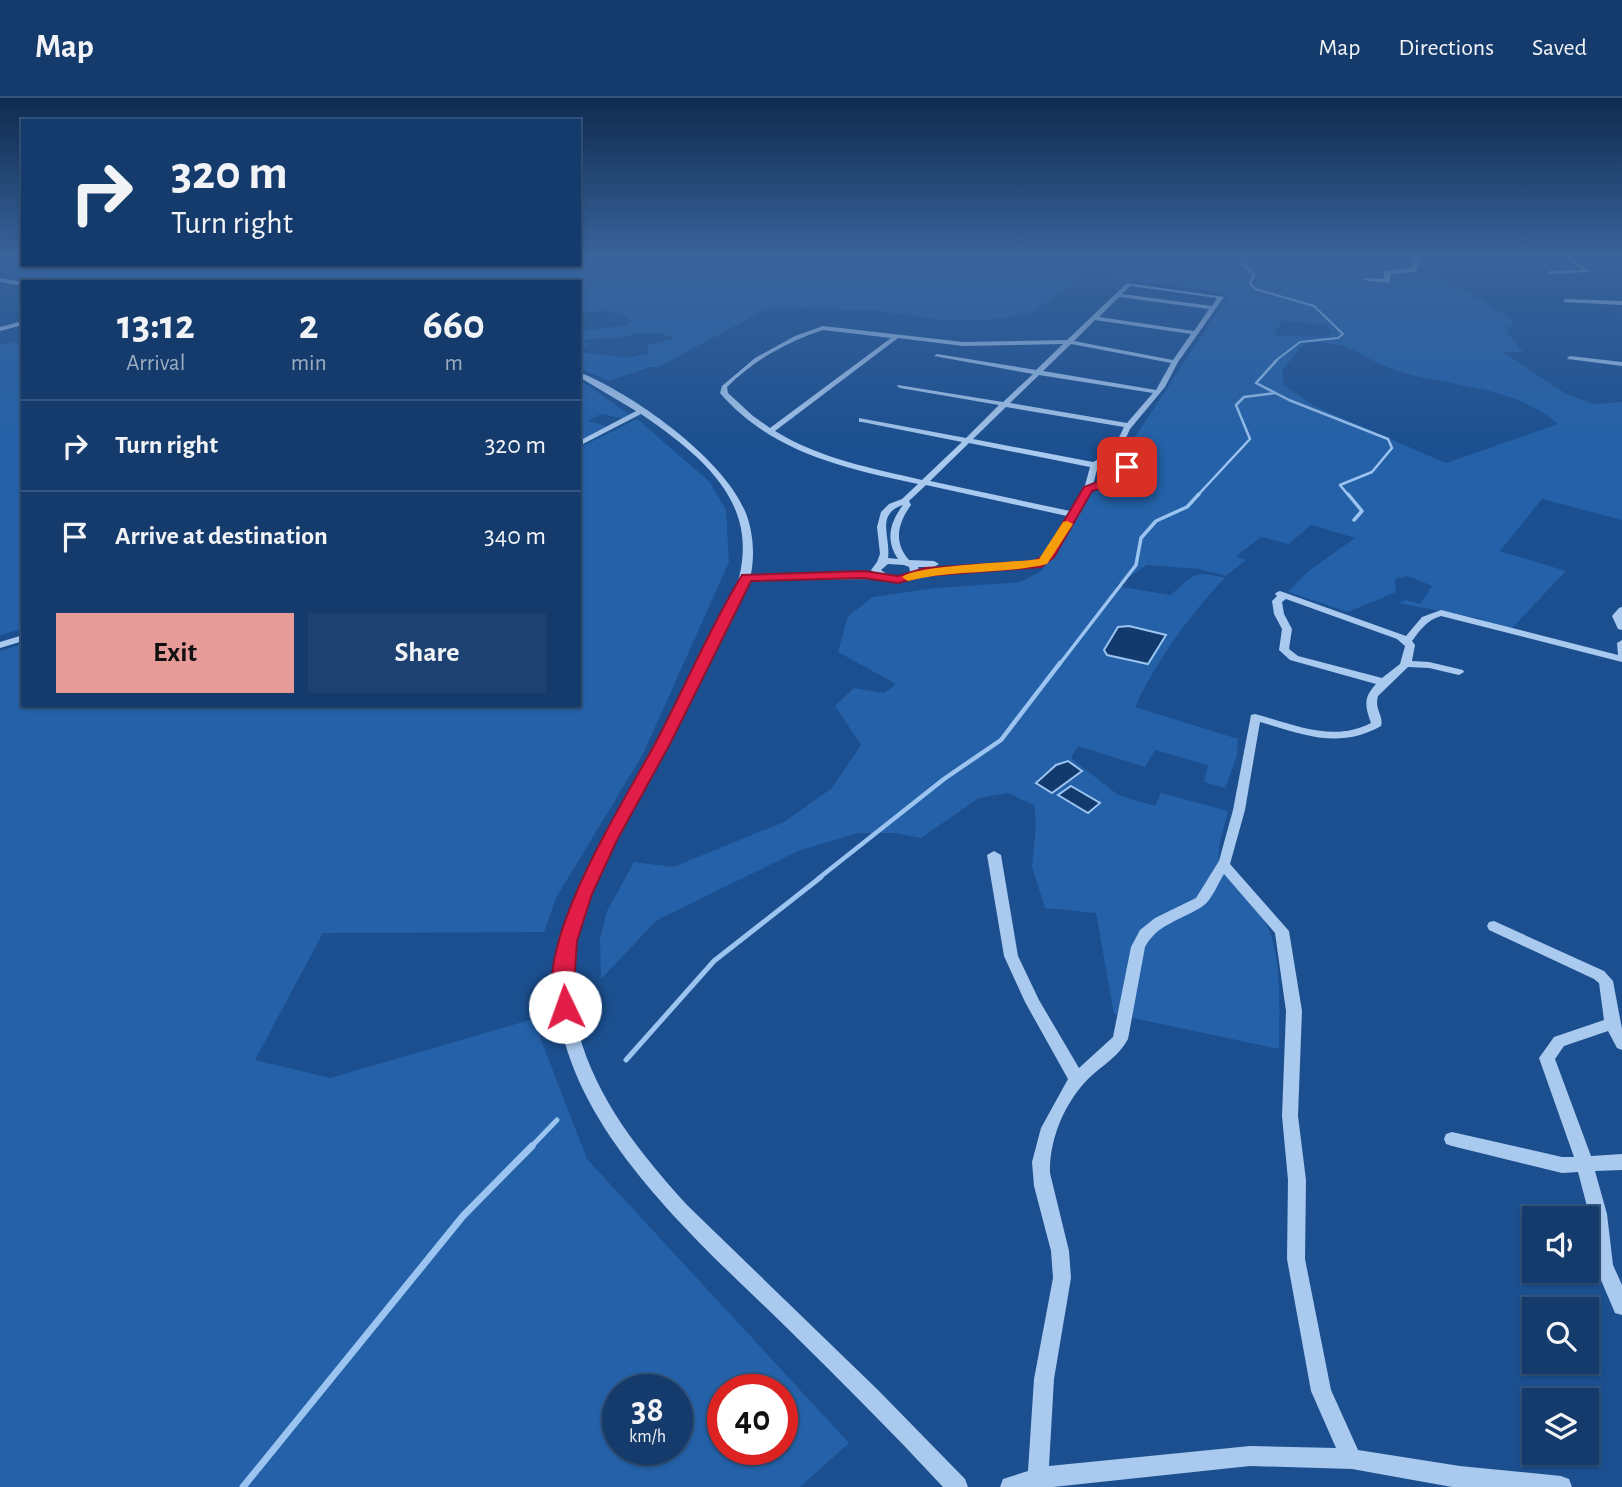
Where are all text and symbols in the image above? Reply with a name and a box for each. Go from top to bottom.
text: Map [35,31,94,64]
text: Map [1318,36,1360,60]
text: Directions [1398,36,1494,60]
text: Saved [1532,36,1587,60]
icon: right [56,147,147,238]
text: 320 m [171,149,288,198]
text: Turn right [171,207,293,239]
text: 13:12 [117,304,195,346]
text: 2 [299,304,319,346]
text: 660 [423,304,485,346]
text: Arrival [126,352,185,375]
text: min [291,352,327,375]
text: m [445,352,463,375]
icon: right [56,427,94,465]
text: Turn right [115,432,218,458]
text: 320 m [485,432,546,458]
pin [1097,437,1157,497]
icon: arrive [1108,448,1146,486]
icon: arrive [56,518,94,556]
text: Arrive at destination [115,523,328,549]
text: 340 m [484,523,546,549]
button: Exit [56,613,294,693]
button: Share [308,613,546,693]
position arrow [528,970,602,1044]
map controls [1522,1206,1599,1465]
button: sound [1522,1206,1599,1283]
button: search [1522,1297,1599,1374]
speed limit sign: 40 [707,1374,798,1465]
button: layers [1522,1388,1599,1465]
text: 38 [631,1393,664,1428]
text: km/h [629,1428,666,1446]

